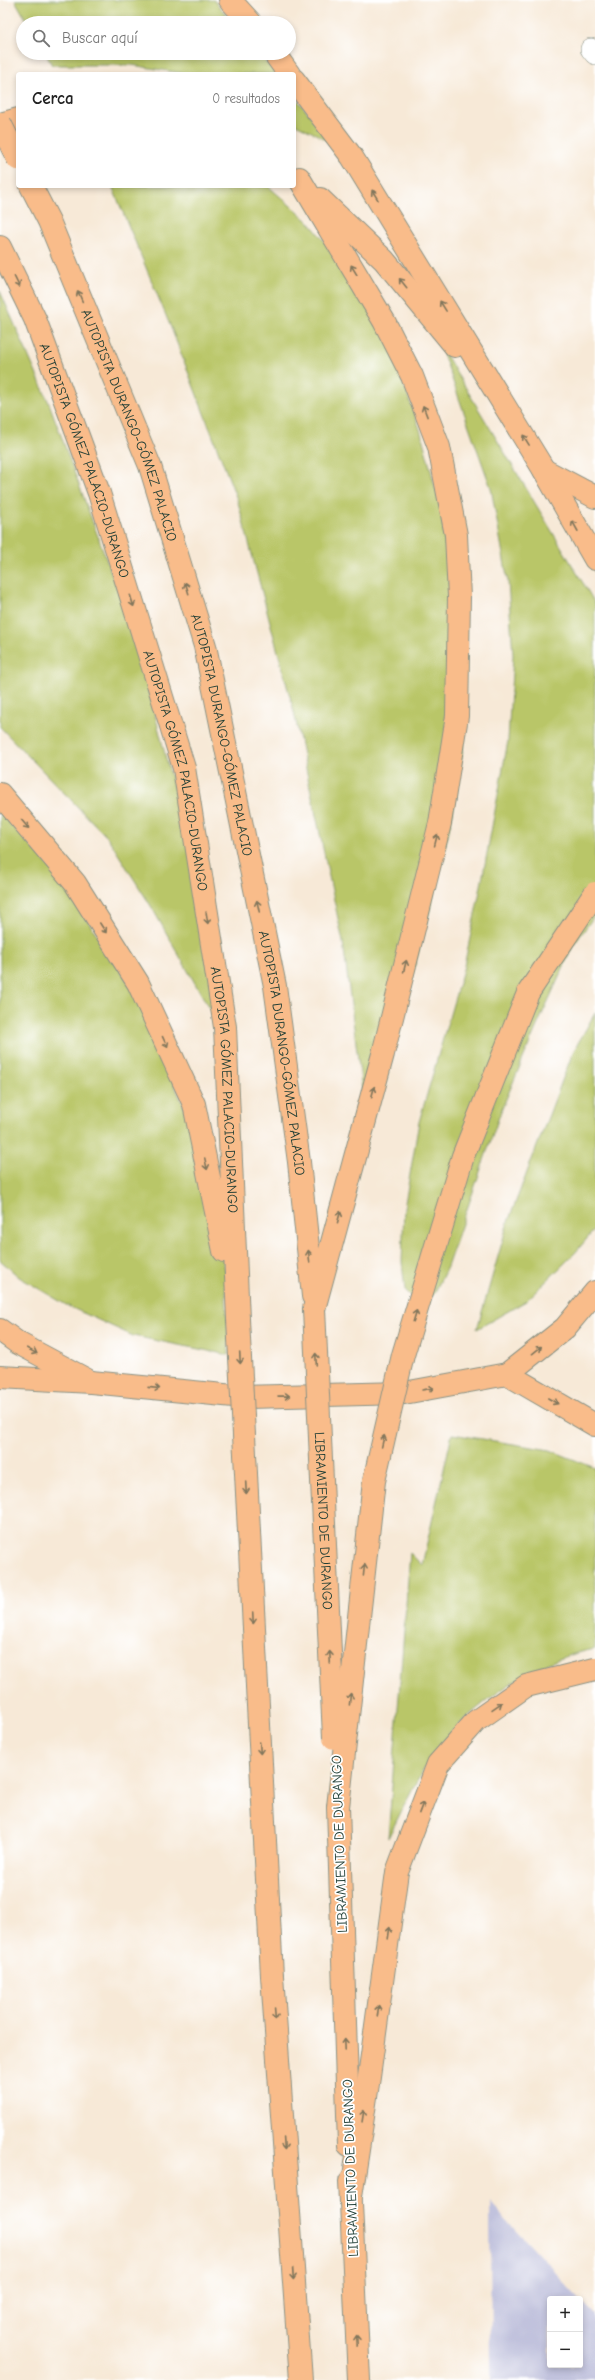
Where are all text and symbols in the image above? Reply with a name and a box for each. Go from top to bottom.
search box [16,16,296,60]
icon: search [30,27,52,49]
text: Buscar aquí [62,29,138,47]
text: Cerca [32,89,74,108]
text: 0 resultados [212,91,280,106]
one-way arrow [371,190,379,201]
one-way arrow [350,265,358,276]
one-way arrow [14,276,21,288]
one-way arrow [398,277,407,288]
one-way arrow [75,290,83,302]
one-way arrow [439,301,447,312]
street label: AUTOPISTA DURANGO-GÓMEZ PALACIO [77,307,181,544]
street label: AUTOPISTA GÓMEZ PALACIO-DURANGO [36,341,133,580]
one-way arrow [421,406,429,418]
one-way arrow [522,435,530,446]
one-way arrow [571,520,579,532]
one-way arrow [183,582,190,595]
one-way arrow [129,595,136,608]
street label: AUTOPISTA DURANGO-GÓMEZ PALACIO [187,612,256,858]
street label: AUTOPISTA GÓMEZ PALACIO-DURANGO [139,648,211,892]
one-way arrow [20,819,29,829]
one-way arrow [432,833,440,846]
one-way arrow [254,900,262,913]
one-way arrow [204,911,212,924]
one-way arrow [99,922,107,933]
street label: AUTOPISTA DURANGO-GÓMEZ PALACIO [255,929,308,1176]
one-way arrow [401,960,409,973]
street label: AUTOPISTA GÓMEZ PALACIO-DURANGO [207,965,241,1213]
one-way arrow [162,1035,169,1047]
one-way arrow [370,1086,377,1099]
one-way arrow [202,1157,210,1170]
one-way arrow [336,1211,343,1224]
one-way arrow [305,1250,312,1263]
one-way arrow [412,1309,419,1322]
one-way arrow [532,1346,542,1355]
one-way arrow [26,1348,38,1355]
one-way arrow [236,1351,243,1364]
one-way arrow [313,1353,320,1366]
one-way arrow [147,1385,160,1392]
one-way arrow [421,1385,434,1393]
one-way arrow [277,1392,290,1400]
one-way arrow [546,1397,558,1405]
street label: LIBRAMIENTO DE DURANGO [311,1431,336,1610]
one-way arrow [380,1435,387,1448]
one-way arrow [243,1481,250,1494]
one-way arrow [360,1564,368,1577]
one-way arrow [250,1611,257,1624]
one-way arrow [327,1651,334,1664]
one-way arrow [346,1693,353,1706]
one-way arrow [491,1702,502,1710]
one-way arrow [257,1741,264,1754]
street label: LIBRAMIENTO DE DURANGO [328,1755,351,1933]
one-way arrow [418,1803,426,1815]
one-way arrow [385,1927,392,1940]
one-way arrow [374,2005,382,2018]
one-way arrow [271,2007,278,2020]
one-way arrow [342,2038,349,2051]
street label: LIBRAMIENTO DE DURANGO [339,2079,362,2257]
one-way arrow [359,2110,367,2123]
one-way arrow [281,2137,288,2150]
one-way arrow [290,2267,297,2280]
map controls [547,2296,583,2368]
button: + [547,2296,583,2332]
button: − [547,2332,583,2368]
one-way arrow [354,2335,361,2348]

